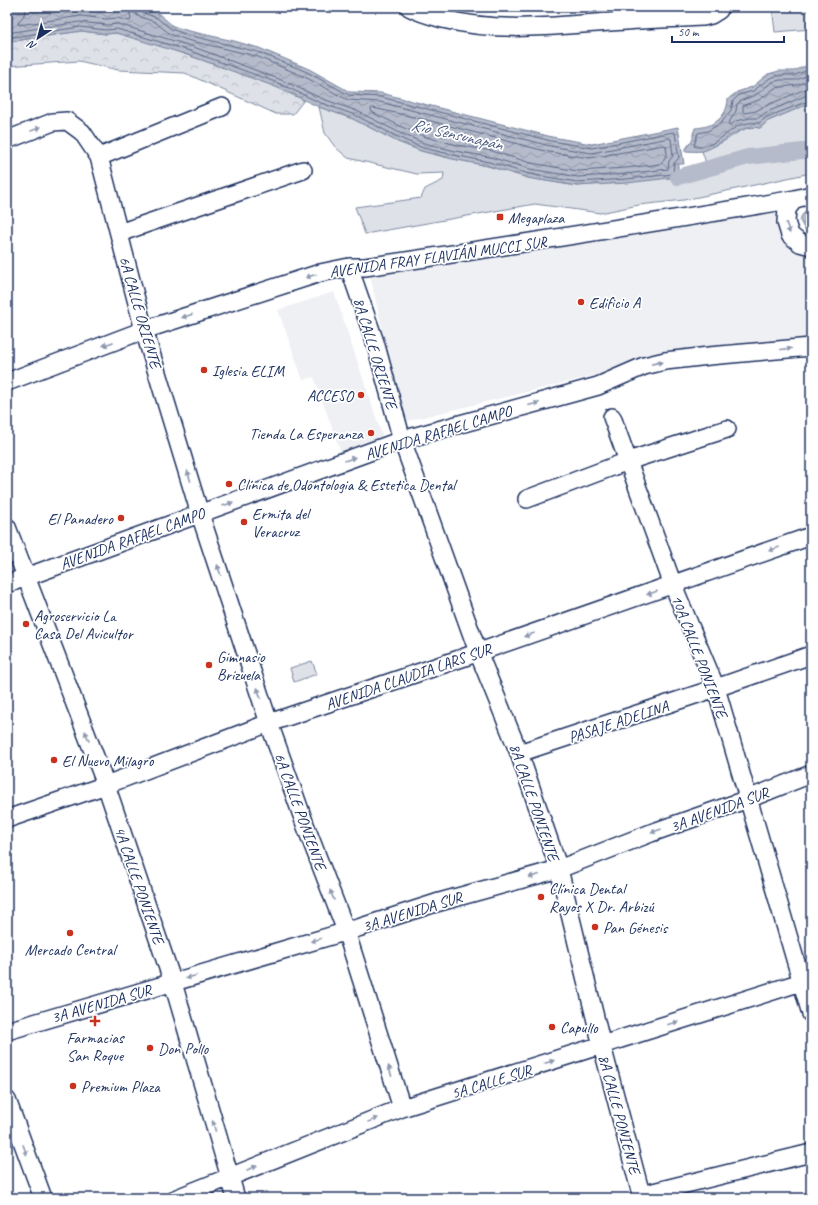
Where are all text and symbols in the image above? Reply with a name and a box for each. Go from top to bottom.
north arrow [18,18,58,58]
scale bar [672,18,784,44]
text: 50 m [678,24,700,40]
text: N [23,37,39,54]
water label: Río Sensunapán [409,114,506,155]
one-way arrow [31,125,43,131]
place label: Megaplaza [508,208,565,228]
marker: Megaplaza [495,212,505,222]
one-way arrow [785,222,791,234]
street label: AVENIDA FRAY FLAVIÁN MUCCI SUR [328,232,549,282]
street label: 6A CALLE ORIENTE [115,254,166,373]
one-way arrow [305,273,317,279]
place label: Edificio A [589,293,641,313]
street label: 8A CALLE ORIENTE [349,295,402,414]
marker: Edificio A [576,297,586,307]
one-way arrow [181,313,193,319]
one-way arrow [101,341,113,347]
one-way arrow [780,346,792,353]
one-way arrow [651,360,663,366]
place label: Iglesia ELIM [212,361,285,381]
marker: Iglesia ELIM [199,365,209,375]
place label: ACCESO [307,386,355,406]
marker: ACCESO [356,390,366,400]
one-way arrow [528,400,540,406]
street label: AVENIDA RAFAEL CAMPO [363,401,516,465]
place label: Tienda La Esperanza [249,424,364,444]
marker: Tienda La Esperanza [366,428,376,438]
one-way arrow [345,456,357,462]
one-way arrow [186,470,192,482]
place label: Clínica de Odontologia & Estetica Dental [237,475,458,495]
marker: Clínica de Odontologia & Estetica Dental [224,479,234,489]
one-way arrow [222,500,234,506]
street label: AVENIDA RAFAEL CAMPO [57,503,209,574]
place label: Ermita del Veracruz [252,504,312,542]
place label: El Panadero [48,509,114,529]
marker: El Panadero [116,513,126,523]
marker: Ermita del Veracruz [239,517,249,527]
one-way arrow [768,547,780,553]
one-way arrow [216,563,222,575]
one-way arrow [645,590,657,596]
street label: 10A CALLE PONIENTE [666,592,733,723]
place label: Agroservicio La Casa Del Avicultor [34,606,135,644]
marker: Agroservicio La Casa Del Avicultor [21,619,31,629]
one-way arrow [522,632,534,638]
street label: AVENIDA CLAUDIA LARS SUR [323,639,496,715]
place label: Gimnasio Brizuela [217,647,266,685]
marker: Gimnasio Brizuela [204,660,214,670]
one-way arrow [256,687,262,699]
street label: PASAJE ADELINA [566,696,672,748]
one-way arrow [84,730,90,742]
street label: 8A CALLE PONIENTE [505,741,564,866]
street label: 6A CALLE PONIENTE [270,750,331,875]
place label: El Nuevo Milagro [62,751,155,771]
marker: El Nuevo Milagro [49,755,59,765]
street label: 3A AVENIDA SUR [668,782,773,837]
street label: 4A CALLE PONIENTE [110,824,169,949]
one-way arrow [650,829,662,835]
one-way arrow [528,873,540,879]
place label: Clínica Dental Rayos X Dr. Arbizú [549,879,655,917]
street label: 3A AVENIDA SUR [360,887,466,937]
one-way arrow [329,889,335,900]
marker: Clínica Dental Rayos X Dr. Arbizú [536,892,546,902]
place label: Pan Génesis [603,918,669,938]
marker: Pan Génesis [590,922,600,932]
marker: Mercado Central [65,928,75,938]
one-way arrow [309,937,321,943]
place label: Mercado Central [25,940,119,960]
one-way arrow [185,974,197,980]
street label: 3A AVENIDA SUR [49,980,155,1028]
marker: Farmacias San Roque [90,1016,100,1026]
place label: Capullo [560,1018,599,1038]
one-way arrow [668,1020,680,1026]
marker: Capullo [547,1022,557,1032]
place label: Farmacias San Roque [66,1028,125,1066]
place label: Don Pollo [158,1039,209,1059]
marker: Don Pollo [145,1043,155,1053]
street label: 8A CALLE PONIENTE [593,1052,645,1179]
one-way arrow [544,1059,556,1065]
street label: 5A CALLE SUR [449,1060,536,1104]
one-way arrow [387,1065,393,1077]
place label: Premium Plaza [81,1077,161,1097]
marker: Premium Plaza [68,1081,78,1091]
one-way arrow [367,1117,378,1123]
one-way arrow [211,1120,217,1132]
one-way arrow [23,1144,29,1156]
one-way arrow [246,1164,258,1170]

